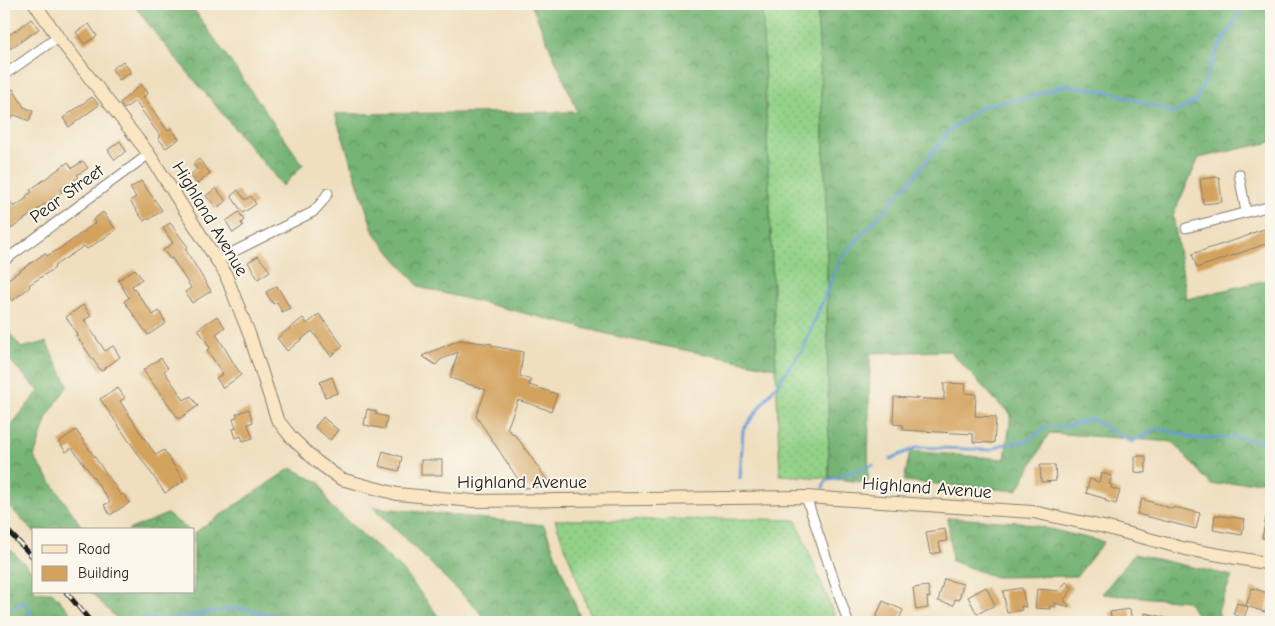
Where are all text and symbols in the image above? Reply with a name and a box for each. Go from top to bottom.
street label: Highland Avenue [168,158,252,280]
street label: Pear Street [26,160,109,228]
street label: Highland Avenue [457,472,587,493]
street label: Highland Avenue [862,473,992,503]
legend [32,528,195,594]
text: Road [78,540,110,558]
text: Building [78,564,129,582]

